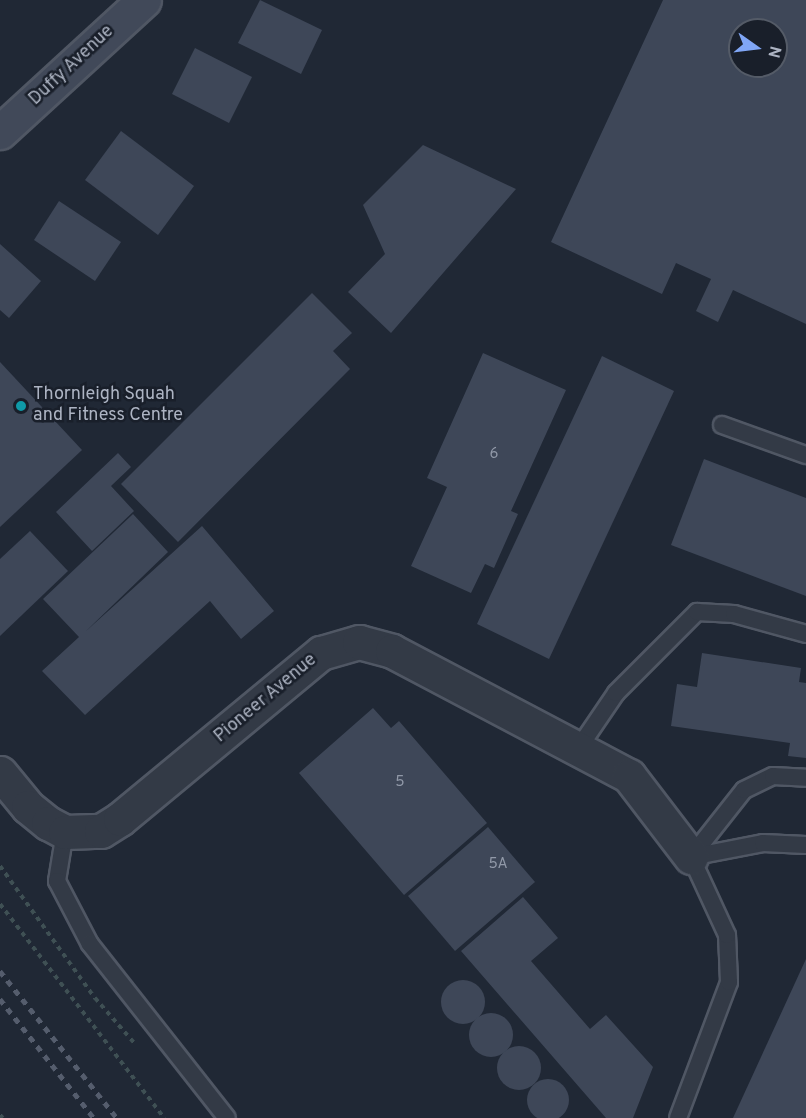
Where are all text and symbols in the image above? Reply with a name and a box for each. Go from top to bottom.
north arrow [728,18,788,78]
street label: Duffy Avenue [25,21,119,111]
text: N [762,44,785,60]
place label: Thornleigh Squah and Fitness Centre [33,385,183,428]
marker: Thornleigh Squah and Fitness Centre [14,399,28,413]
house number: 6 [490,446,498,464]
street label: Pioneer Avenue [210,650,322,748]
house number: 5 [395,774,405,792]
house number: 5A [488,856,508,874]

